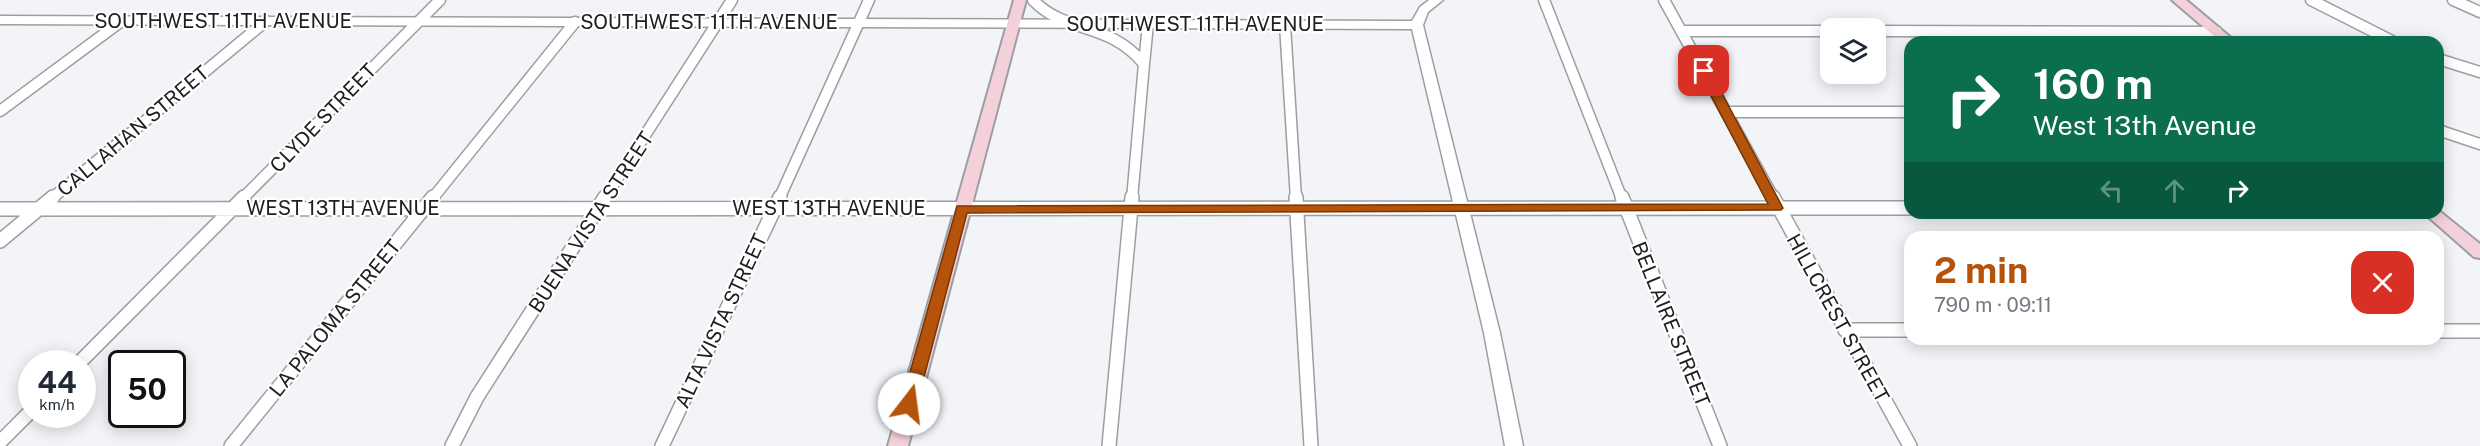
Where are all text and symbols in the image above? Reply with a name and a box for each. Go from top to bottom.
street label: SOUTHWEST 11TH AVENUE [94,9,352,33]
street label: SOUTHWEST 11TH AVENUE [580,10,838,34]
street label: SOUTHWEST 11TH AVENUE [1066,12,1324,36]
map controls [1820,18,1886,84]
button: layers [1820,18,1886,84]
pin [1678,45,1729,96]
icon: arrive [1687,54,1720,87]
street label: CLYDE STREET [265,58,381,178]
text: 160 m [2033,59,2153,108]
icon: right [1934,60,2012,138]
street label: CALLAHAN STREET [52,61,214,201]
text: West 13th Avenue [2033,109,2257,141]
street label: BUENA VISTA STREET [524,127,658,317]
icon: left [2095,174,2128,207]
icon: ahead [2158,174,2191,207]
icon: right [2221,174,2254,207]
street label: WEST 13TH AVENUE [246,196,440,220]
street label: WEST 13TH AVENUE [732,196,926,220]
street label: ALTA VISTA STREET [670,230,772,412]
street label: HILLCREST STREET [1782,230,1894,407]
street label: LA PALOMA STREET [264,235,406,401]
street label: BELLAIRE STREET [1627,238,1715,410]
text: 2 min [1934,249,2028,291]
button: close [2351,251,2414,314]
text: 790 m · 09:11 [1934,293,2052,317]
speed limit sign: 50 [108,350,186,428]
text: 44 [37,364,77,400]
position arrow [877,372,941,436]
text: km/h [39,396,75,413]

